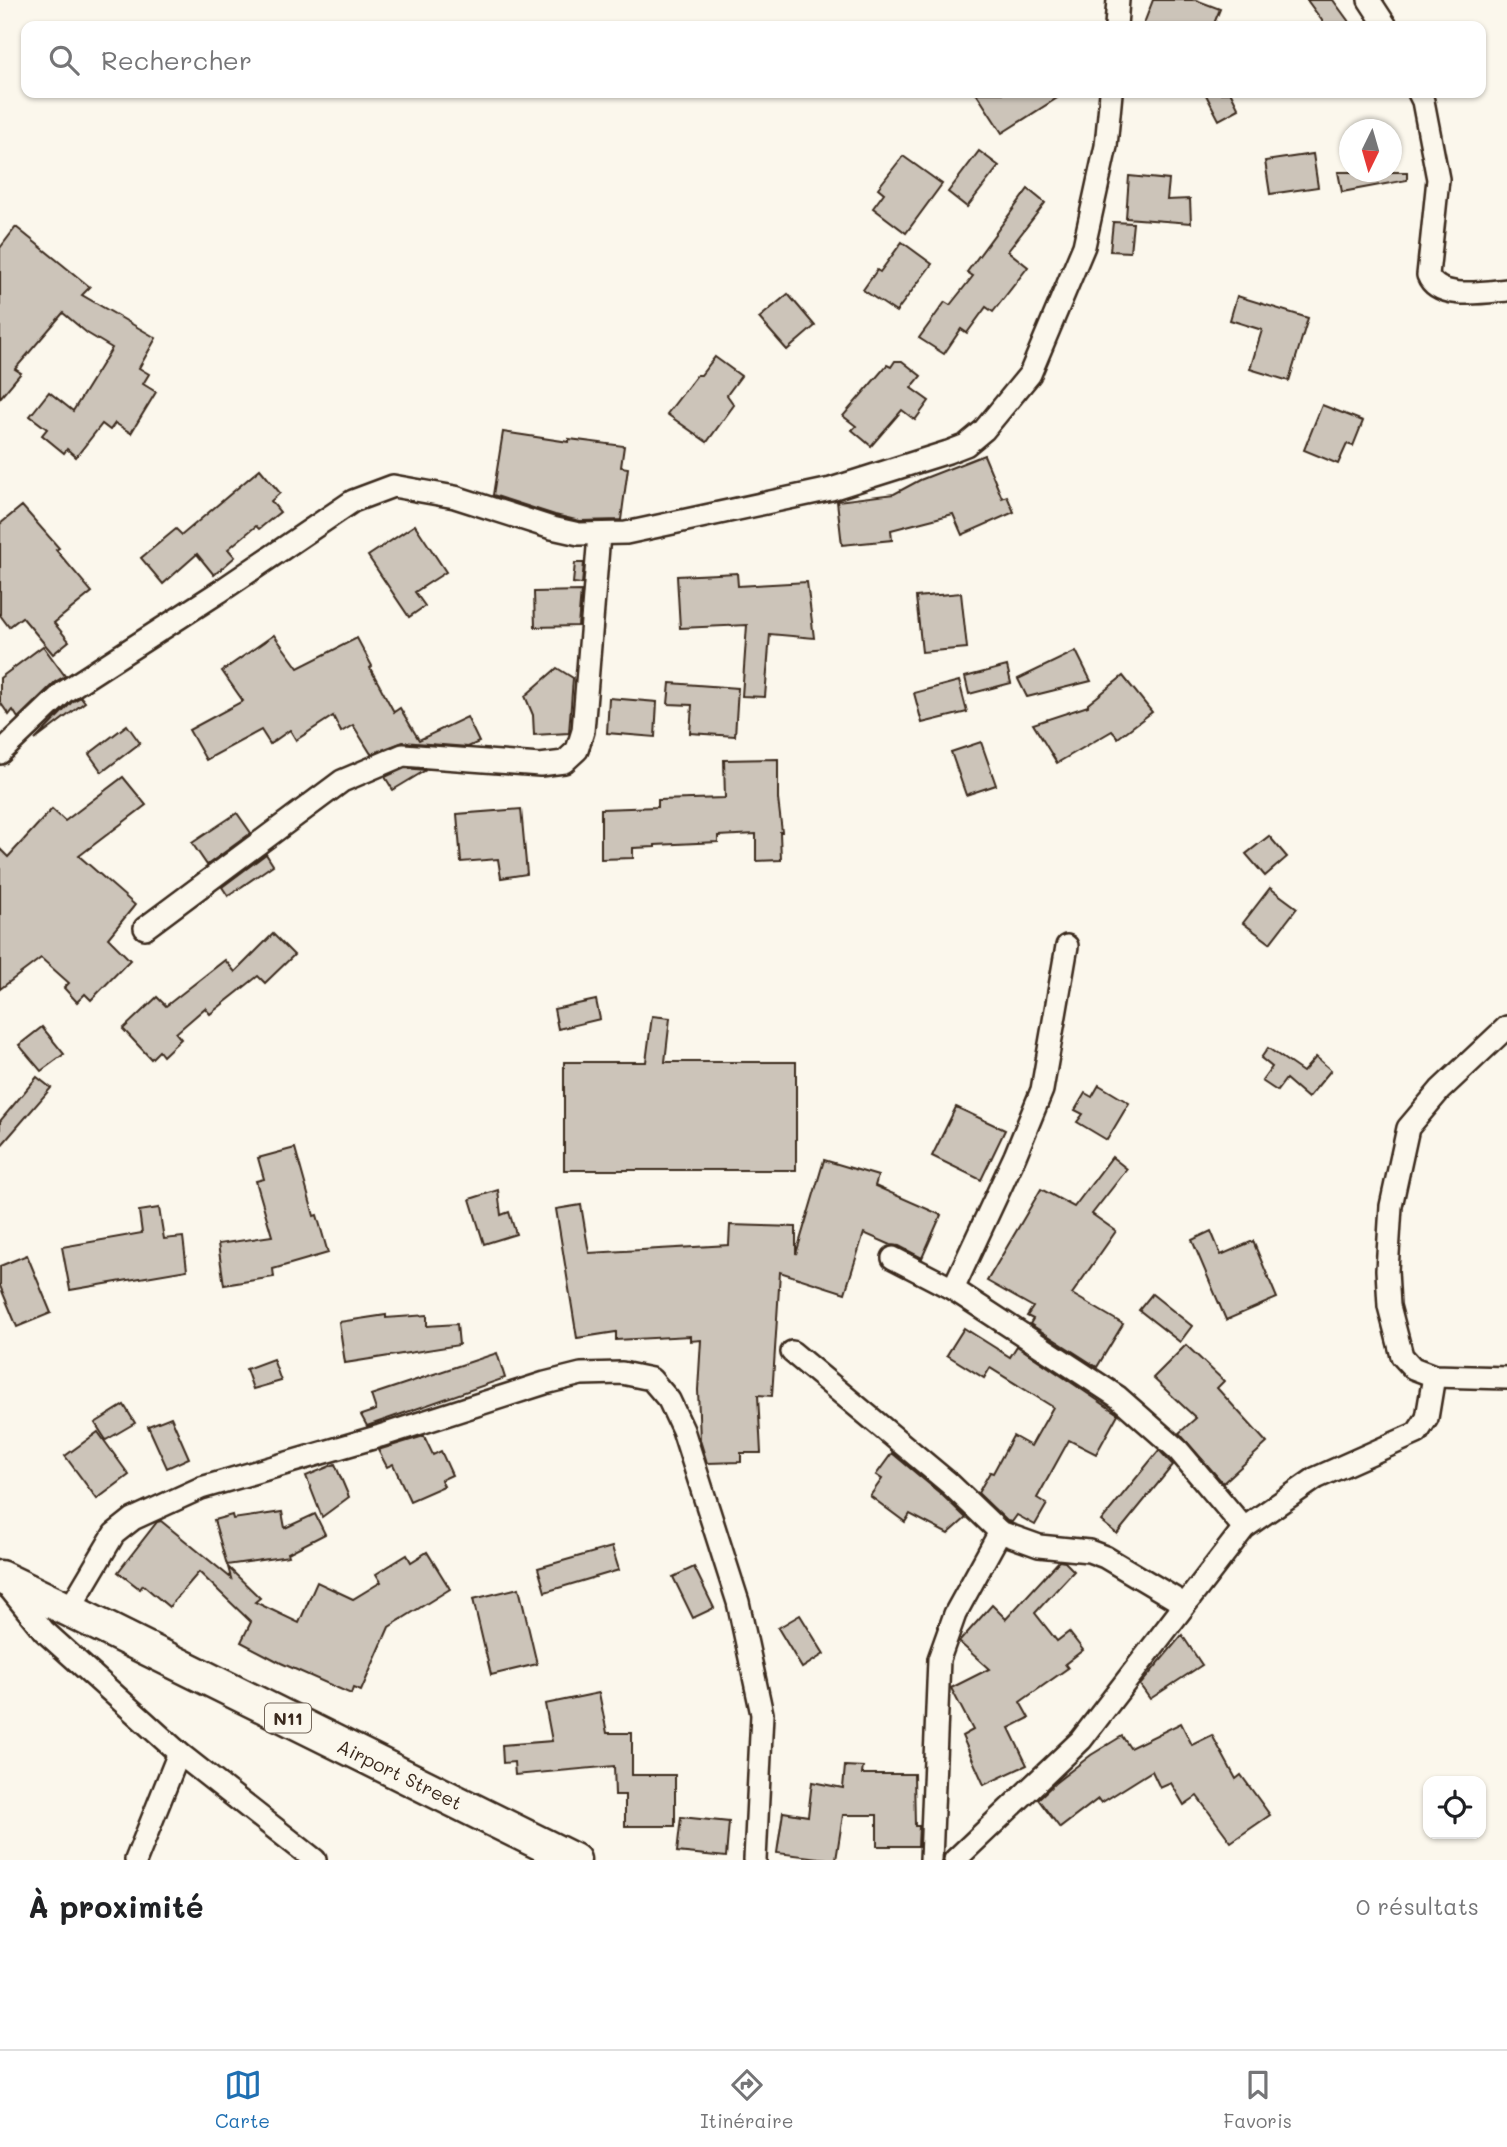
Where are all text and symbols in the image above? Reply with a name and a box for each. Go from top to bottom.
search box [21,21,1486,98]
icon: search [45,41,83,79]
text: Rechercher [101,43,252,77]
north arrow [1339,119,1402,182]
road number: N11 [265,1703,311,1732]
street label: Airport Street [333,1733,467,1815]
map controls [1423,1776,1486,1839]
button: locate [1423,1776,1486,1839]
text: À proximité [28,1886,204,1926]
text: 0 résultats [1356,1891,1479,1921]
tab: Carte [215,2066,270,2133]
tab: Itinéraire [700,2066,793,2133]
tab: Favoris [1224,2066,1292,2133]

